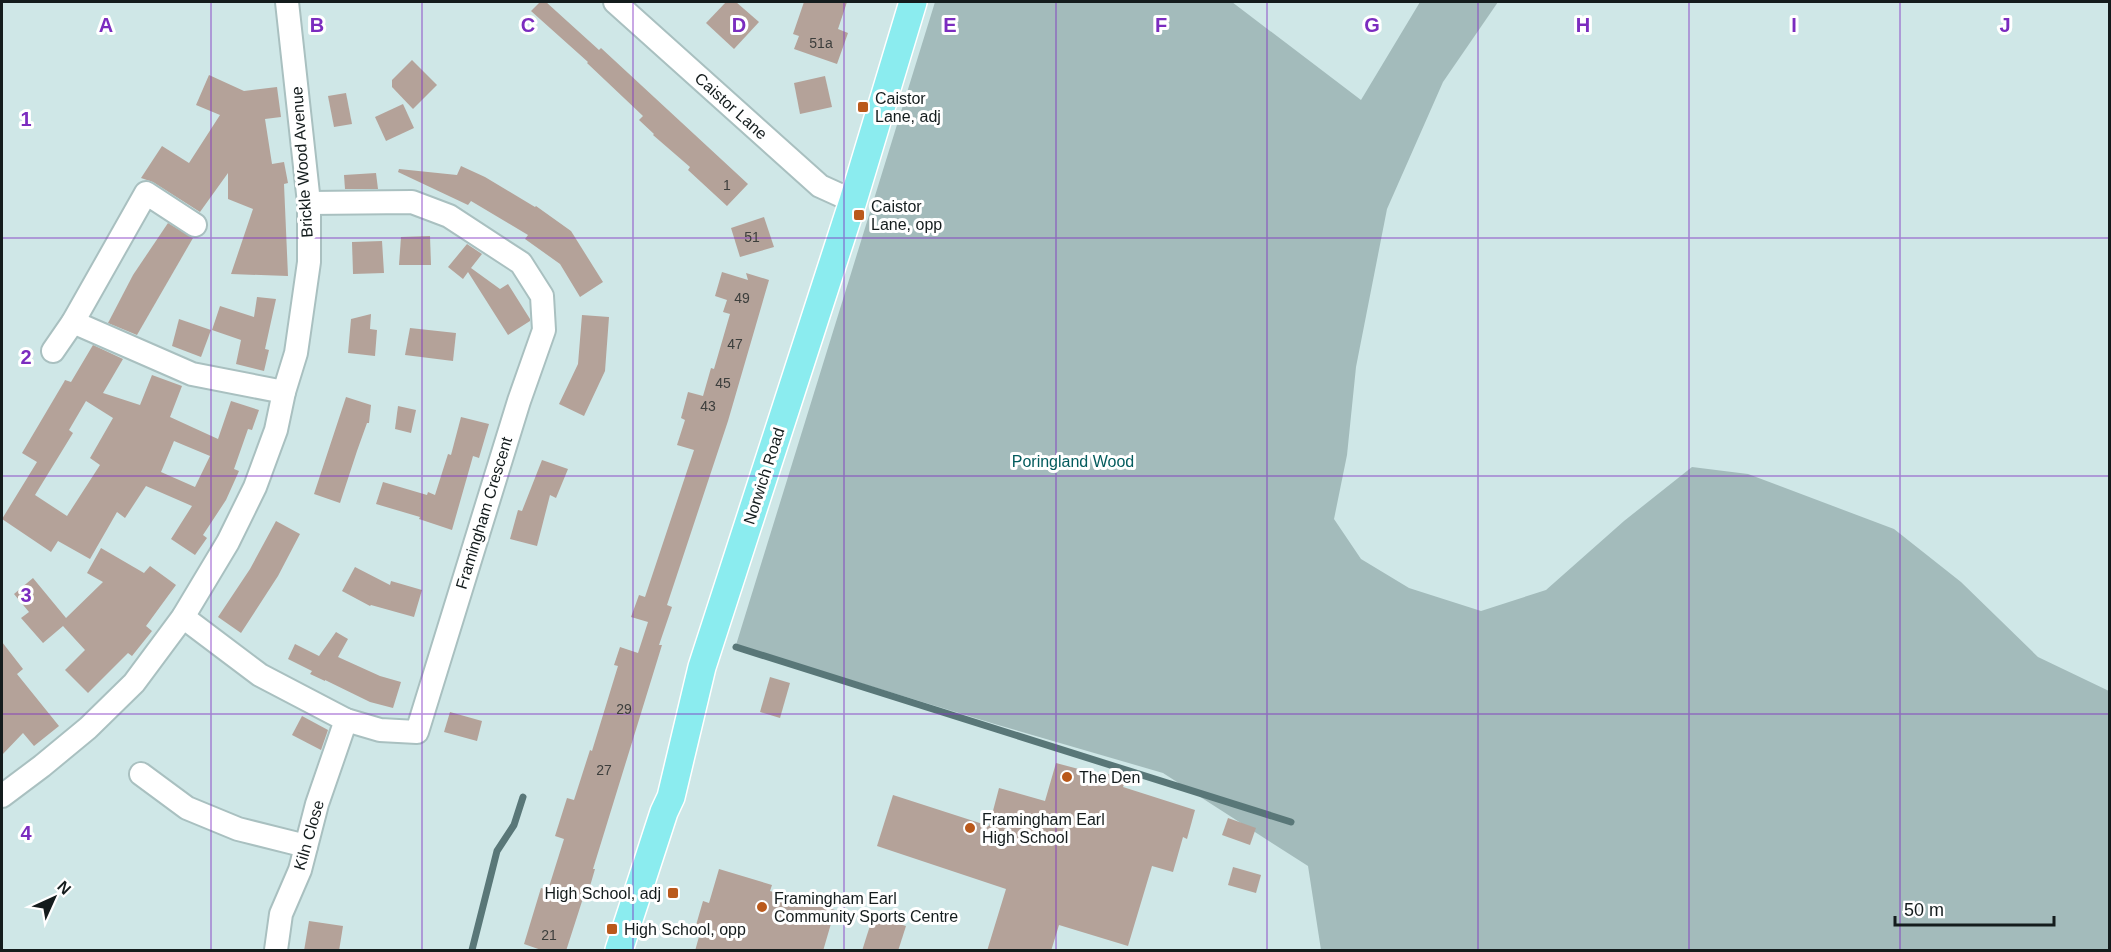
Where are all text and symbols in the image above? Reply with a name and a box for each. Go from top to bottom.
text: A [99,14,113,36]
text: B [310,14,324,36]
text: C [521,14,535,36]
text: D [732,14,746,36]
text: E [943,14,957,36]
text: F [1155,14,1167,36]
text: G [1364,14,1380,36]
text: H [1576,14,1590,36]
text: I [1791,14,1797,36]
text: J [1999,14,2011,36]
house number: 51a [809,35,833,51]
street label: Caistor Lane [692,69,770,143]
street label: Brickle Wood Avenue [288,86,316,238]
place label: Caistor Lane, adj [875,90,941,125]
marker: Caistor Lane, adj [856,100,870,114]
text: 1 [20,108,32,130]
house number: 1 [723,177,731,193]
place label: Caistor Lane, opp [871,198,942,233]
marker: Caistor Lane, opp [852,208,866,222]
house number: 51 [744,229,760,245]
house number: 49 [734,290,750,306]
house number: 47 [727,336,743,352]
text: 2 [20,346,32,368]
house number: 45 [715,375,731,391]
house number: 43 [700,398,716,414]
street label: Norwich Road [740,426,788,526]
street label: Framingham Crescent [453,434,515,591]
park label: Poringland Wood [1012,453,1134,470]
text: 3 [20,584,32,606]
house number: 29 [616,701,632,717]
house number: 27 [596,762,612,778]
place label: The Den [1079,769,1140,786]
marker: The Den [1060,770,1074,784]
street label: Kiln Close [291,798,327,872]
place label: Framingham Earl High School [982,811,1105,846]
marker: Framingham Earl High School [963,821,977,835]
text: 4 [20,822,32,844]
north arrow [24,868,84,928]
text: N [54,878,74,898]
place label: High School, adj [544,885,661,902]
marker: High School, adj [666,886,680,900]
scale bar [1895,889,2054,927]
place label: Framingham Earl Community Sports Centre [774,890,958,925]
marker: Framingham Earl Community Sports Centre [755,900,769,914]
text: 50 m [1904,900,1944,920]
place label: High School, opp [624,921,746,938]
marker: High School, opp [605,922,619,936]
house number: 21 [541,927,557,943]

